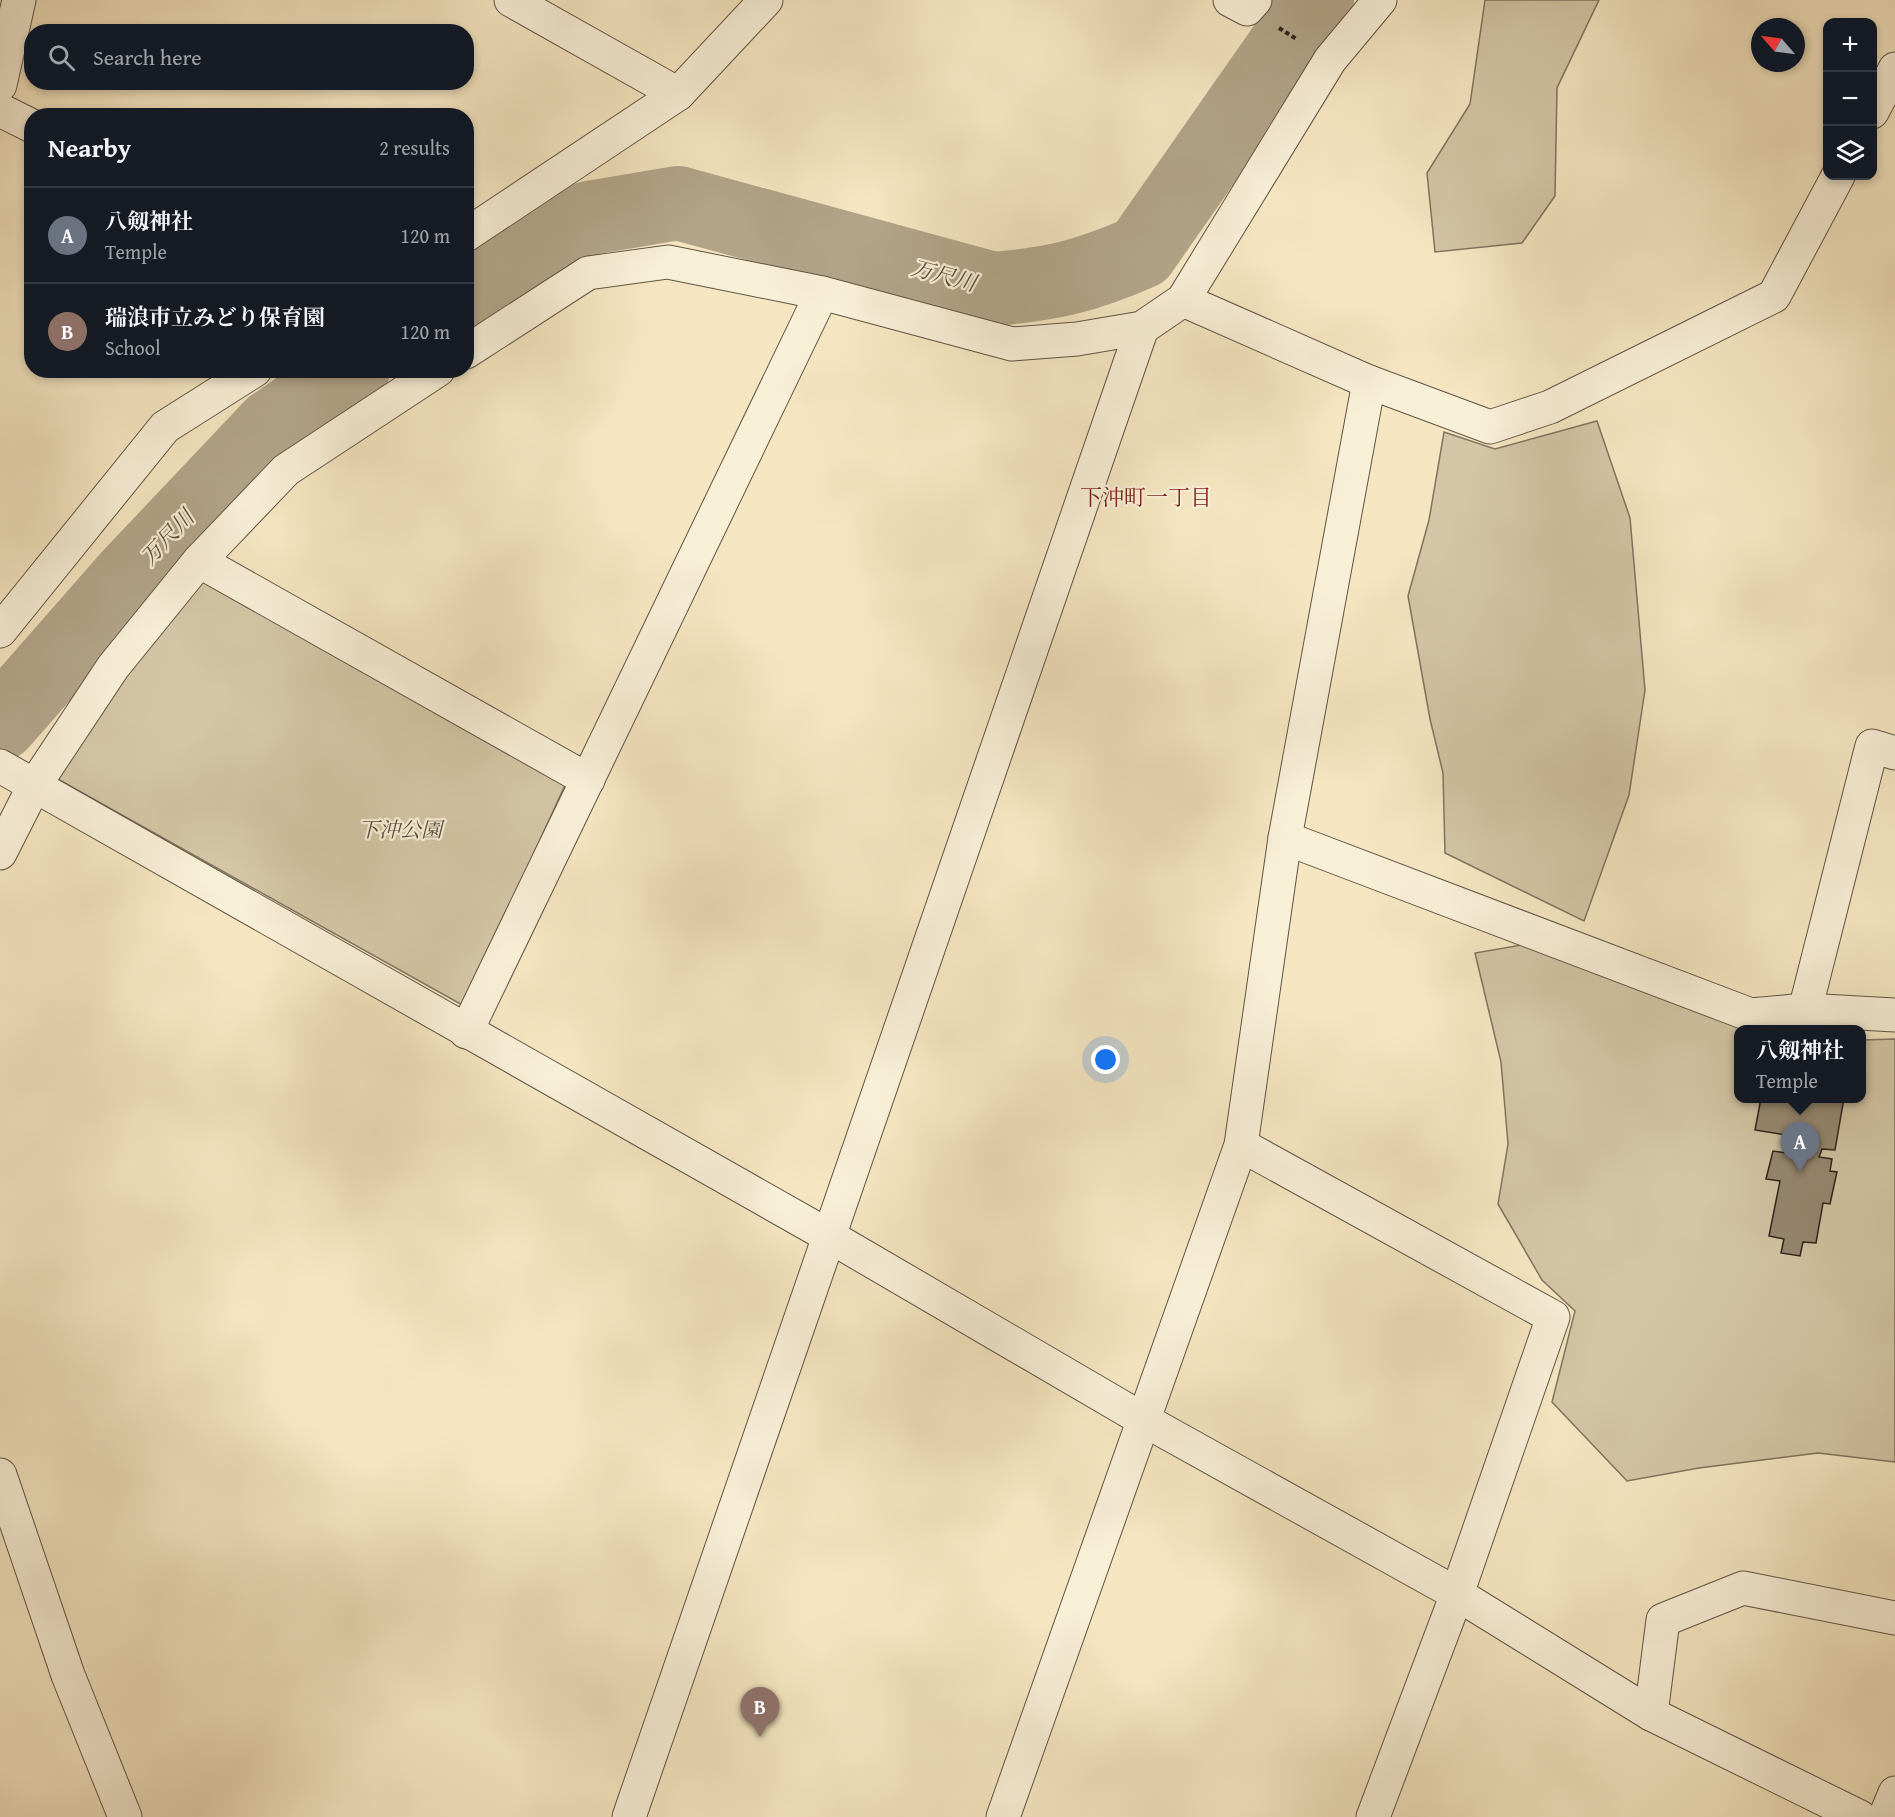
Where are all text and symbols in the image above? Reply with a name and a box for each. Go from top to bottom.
north arrow [1751,18,1805,72]
map controls [1823,18,1877,180]
button: + [1823,18,1877,72]
search box [24,24,474,90]
icon: search [45,41,78,74]
text: Search here [93,41,202,73]
button: − [1823,72,1877,126]
button: layers [1823,126,1877,180]
text: Nearby [48,128,131,167]
text: 2 results [379,133,450,162]
text: 八剱神社 [105,205,193,237]
text: A [61,221,74,250]
text: 120 m [400,221,450,250]
text: Temple [105,237,167,266]
water label: 万尺川 [908,251,982,300]
text: 瑞浪市立みどり保育園 [105,301,325,333]
text: B [61,317,74,346]
text: 120 m [400,317,450,346]
text: School [105,333,161,362]
district label: 下沖町一丁目 [1080,481,1212,513]
water label: 万尺川 [133,500,203,572]
park label: 下沖公園 [358,814,445,845]
popup [1734,1025,1866,1103]
text: 八剱神社 [1756,1034,1844,1066]
your location [1091,1045,1120,1074]
text: Temple [1756,1066,1818,1095]
pin: A [1780,1122,1820,1172]
pin: B [740,1688,780,1737]

